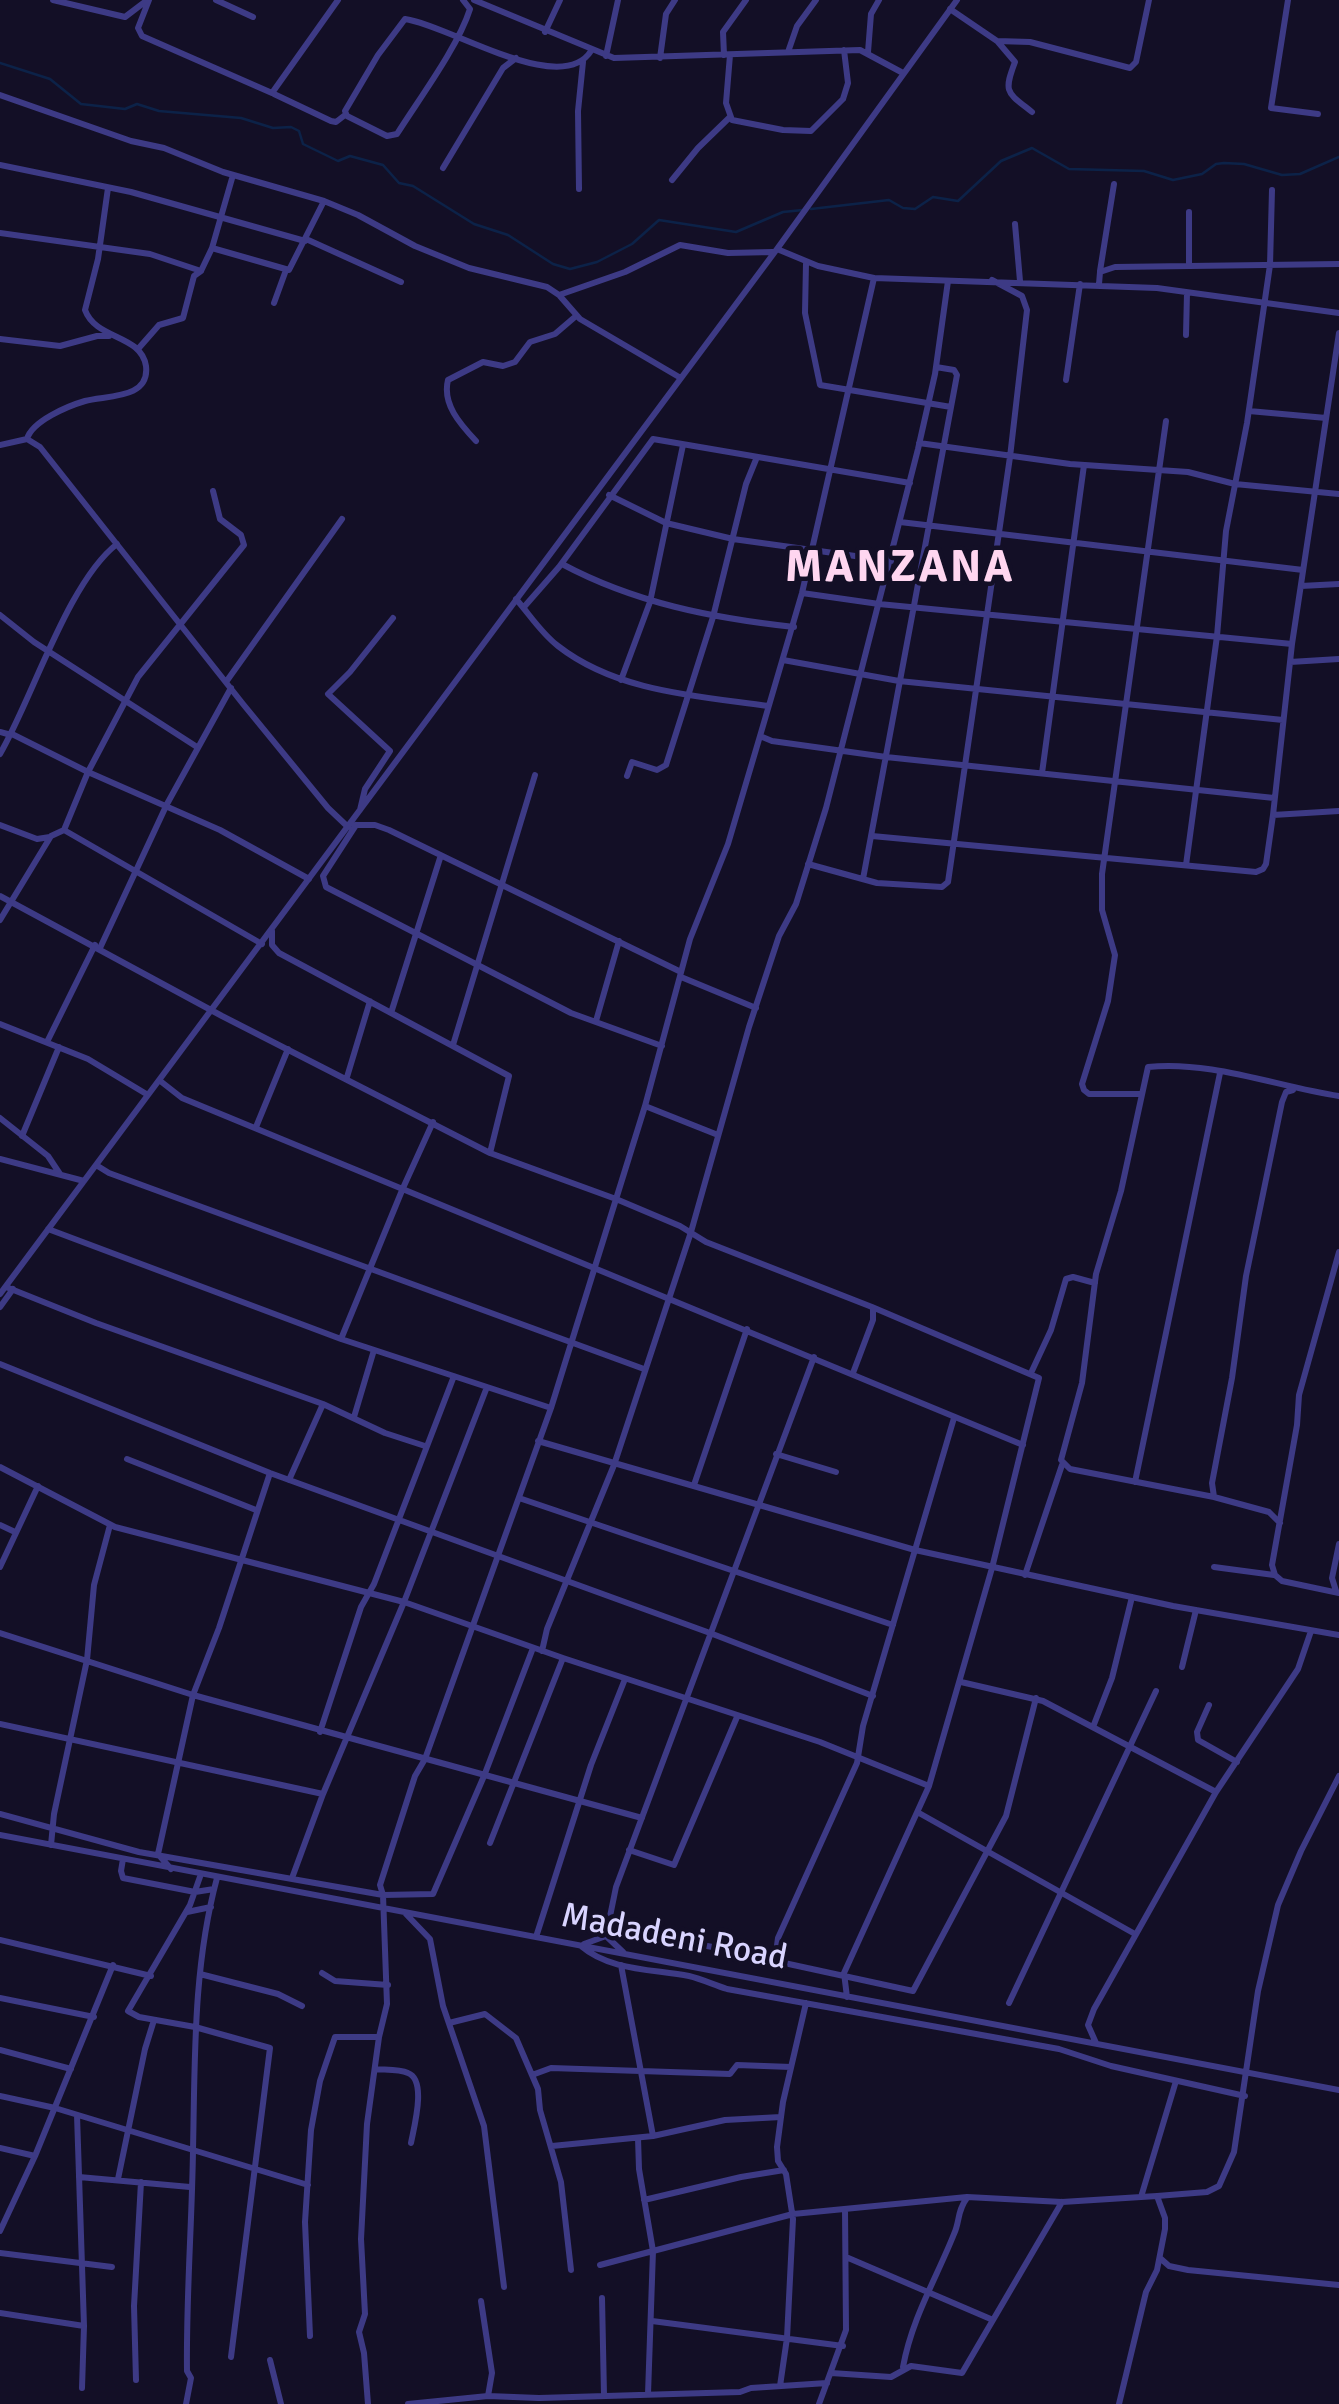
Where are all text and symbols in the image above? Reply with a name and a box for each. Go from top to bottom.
district label: MANZANA [785,542,1015,596]
street label: Madadeni Road [557,1896,791,1980]

